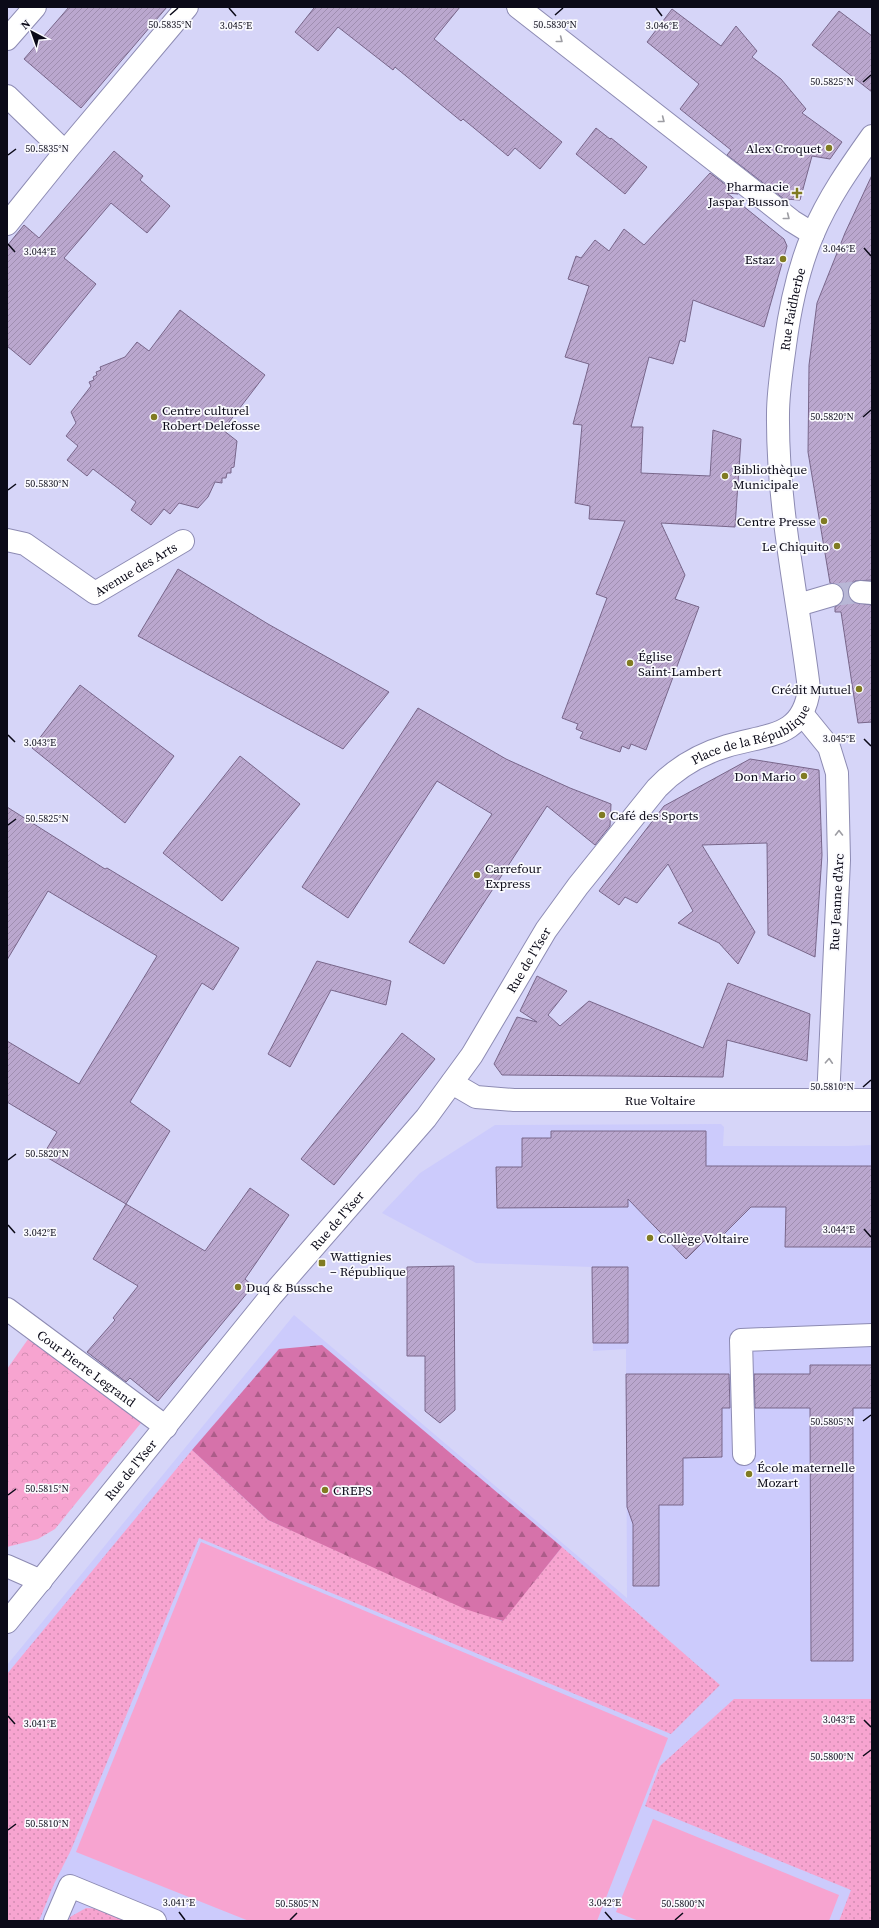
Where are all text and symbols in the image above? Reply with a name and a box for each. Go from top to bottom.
north arrow [12,12,52,52]
text: N [18,17,34,33]
text: 50.5835°N [148,18,192,31]
text: 50.5830°N [533,18,577,31]
text: 3.045°E [220,19,252,32]
text: 3.046°E [646,19,678,32]
one-way arrow [555,35,562,42]
text: 50.5825°N [810,75,854,88]
one-way arrow [658,115,665,122]
place label: Alex Croquet [746,140,822,157]
text: 50.5835°N [25,142,69,155]
marker: Alex Croquet [824,143,834,153]
place label: Pharmacie Jaspar Busson [707,178,789,210]
marker: Pharmacie Jaspar Busson [792,188,802,198]
one-way arrow [783,212,790,219]
text: 3.046°E [823,242,855,255]
text: 3.044°E [24,245,56,258]
place label: Estaz [745,251,775,268]
marker: Estaz [778,254,788,264]
street label: Rue Faidherbe [776,265,810,352]
place label: Centre culturel Robert Delefosse [162,402,260,434]
text: 50.5820°N [810,410,854,423]
marker: Centre culturel Robert Delefosse [149,412,159,422]
place label: Bibliothèque Municipale [733,461,808,493]
marker: Bibliothèque Municipale [720,471,730,481]
text: 50.5830°N [25,477,69,490]
place label: Centre Presse [737,513,816,530]
marker: Centre Presse [819,516,829,526]
street label: Avenue des Arts [92,538,180,600]
place label: Le Chiquito [762,538,829,555]
marker: Le Chiquito [832,541,842,551]
place label: Église Saint-Lambert [638,648,722,680]
marker: Église Saint-Lambert [625,658,635,668]
place label: Crédit Mutuel [771,681,851,698]
marker: Crédit Mutuel [854,684,864,694]
street label: Place de la République [688,702,814,769]
text: 3.045°E [823,732,855,745]
text: 3.043°E [24,736,56,749]
place label: Don Mario [734,768,796,785]
marker: Don Mario [799,771,809,781]
place label: Café des Sports [610,807,699,824]
marker: Café des Sports [597,810,607,820]
text: 50.5825°N [25,812,69,825]
one-way arrow [835,830,843,836]
street label: Rue Jeanne d'Arc [825,853,848,951]
place label: Carrefour Express [485,860,542,892]
marker: Carrefour Express [472,870,482,880]
street label: Rue de l'Yser [503,924,555,996]
one-way arrow [824,1058,833,1064]
text: 50.5810°N [810,1080,854,1093]
street label: Rue Voltaire [625,1092,696,1109]
text: 50.5820°N [25,1147,69,1160]
street label: Rue de l'Yser [307,1187,368,1254]
text: 3.044°E [823,1223,855,1236]
text: 3.042°E [24,1226,56,1239]
place label: Collège Voltaire [658,1230,749,1247]
marker: Collège Voltaire [645,1233,655,1243]
place label: Wattignies – République [330,1248,406,1280]
marker: Wattignies – République [317,1258,327,1268]
place label: Duq & Bussche [246,1279,333,1296]
marker: Duq & Bussche [233,1282,243,1292]
street label: Cour Pierre Legrand [34,1326,139,1411]
text: 50.5805°N [810,1415,854,1428]
street label: Rue de l'Yser [101,1436,161,1504]
place label: École maternelle Mozart [757,1459,856,1491]
marker: École maternelle Mozart [744,1469,754,1479]
text: 50.5815°N [25,1482,69,1495]
place label: CREPS [333,1482,372,1499]
marker: CREPS [320,1485,330,1495]
text: 3.043°E [823,1713,855,1726]
text: 3.041°E [24,1717,56,1730]
text: 50.5800°N [810,1750,854,1763]
text: 50.5810°N [25,1817,69,1830]
text: 3.041°E [163,1896,195,1909]
text: 3.042°E [589,1896,621,1909]
text: 50.5805°N [275,1897,319,1910]
text: 50.5800°N [661,1897,705,1910]

